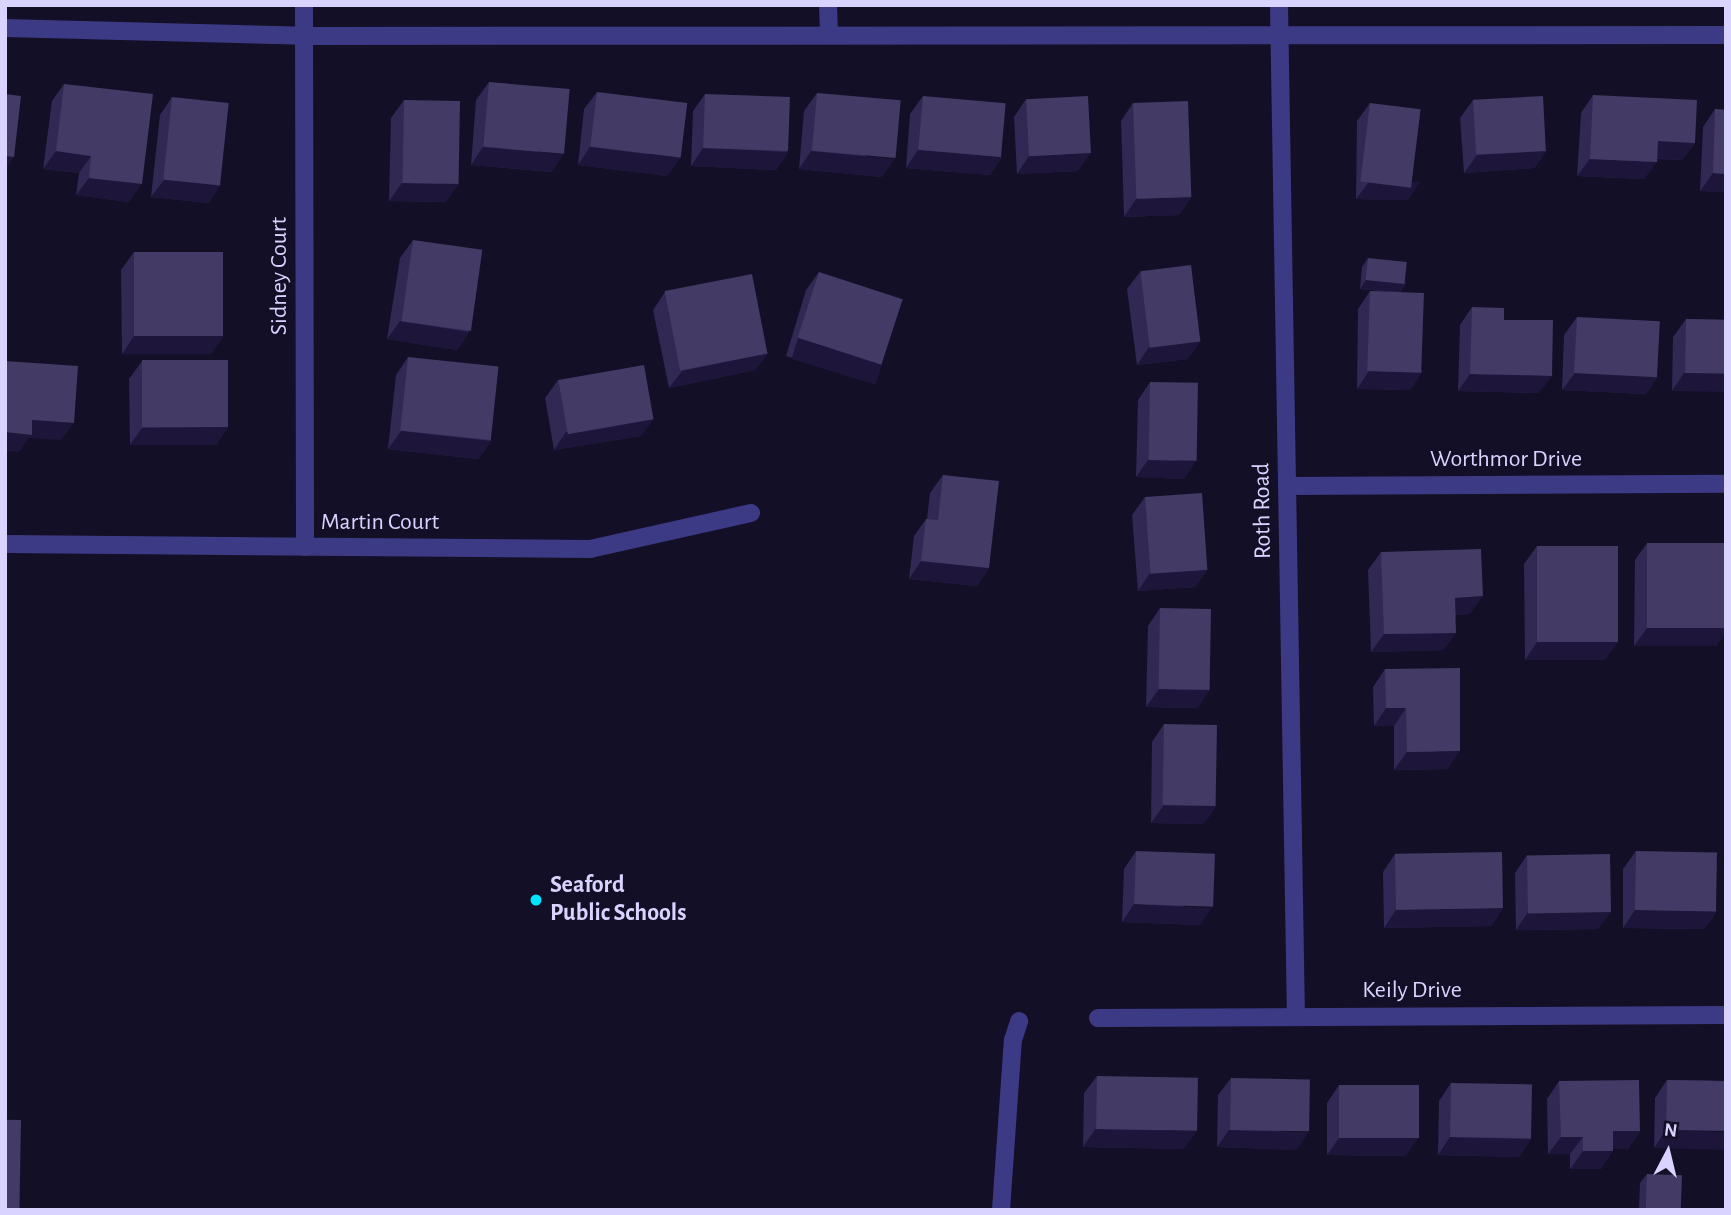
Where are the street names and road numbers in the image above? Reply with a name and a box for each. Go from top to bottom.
street label: Sidney Court [266,217,294,335]
street label: Worthmor Drive [1430,446,1582,474]
street label: Roth Road [1248,463,1278,559]
street label: Martin Court [321,509,439,537]
street label: Keily Drive [1362,977,1462,1005]

